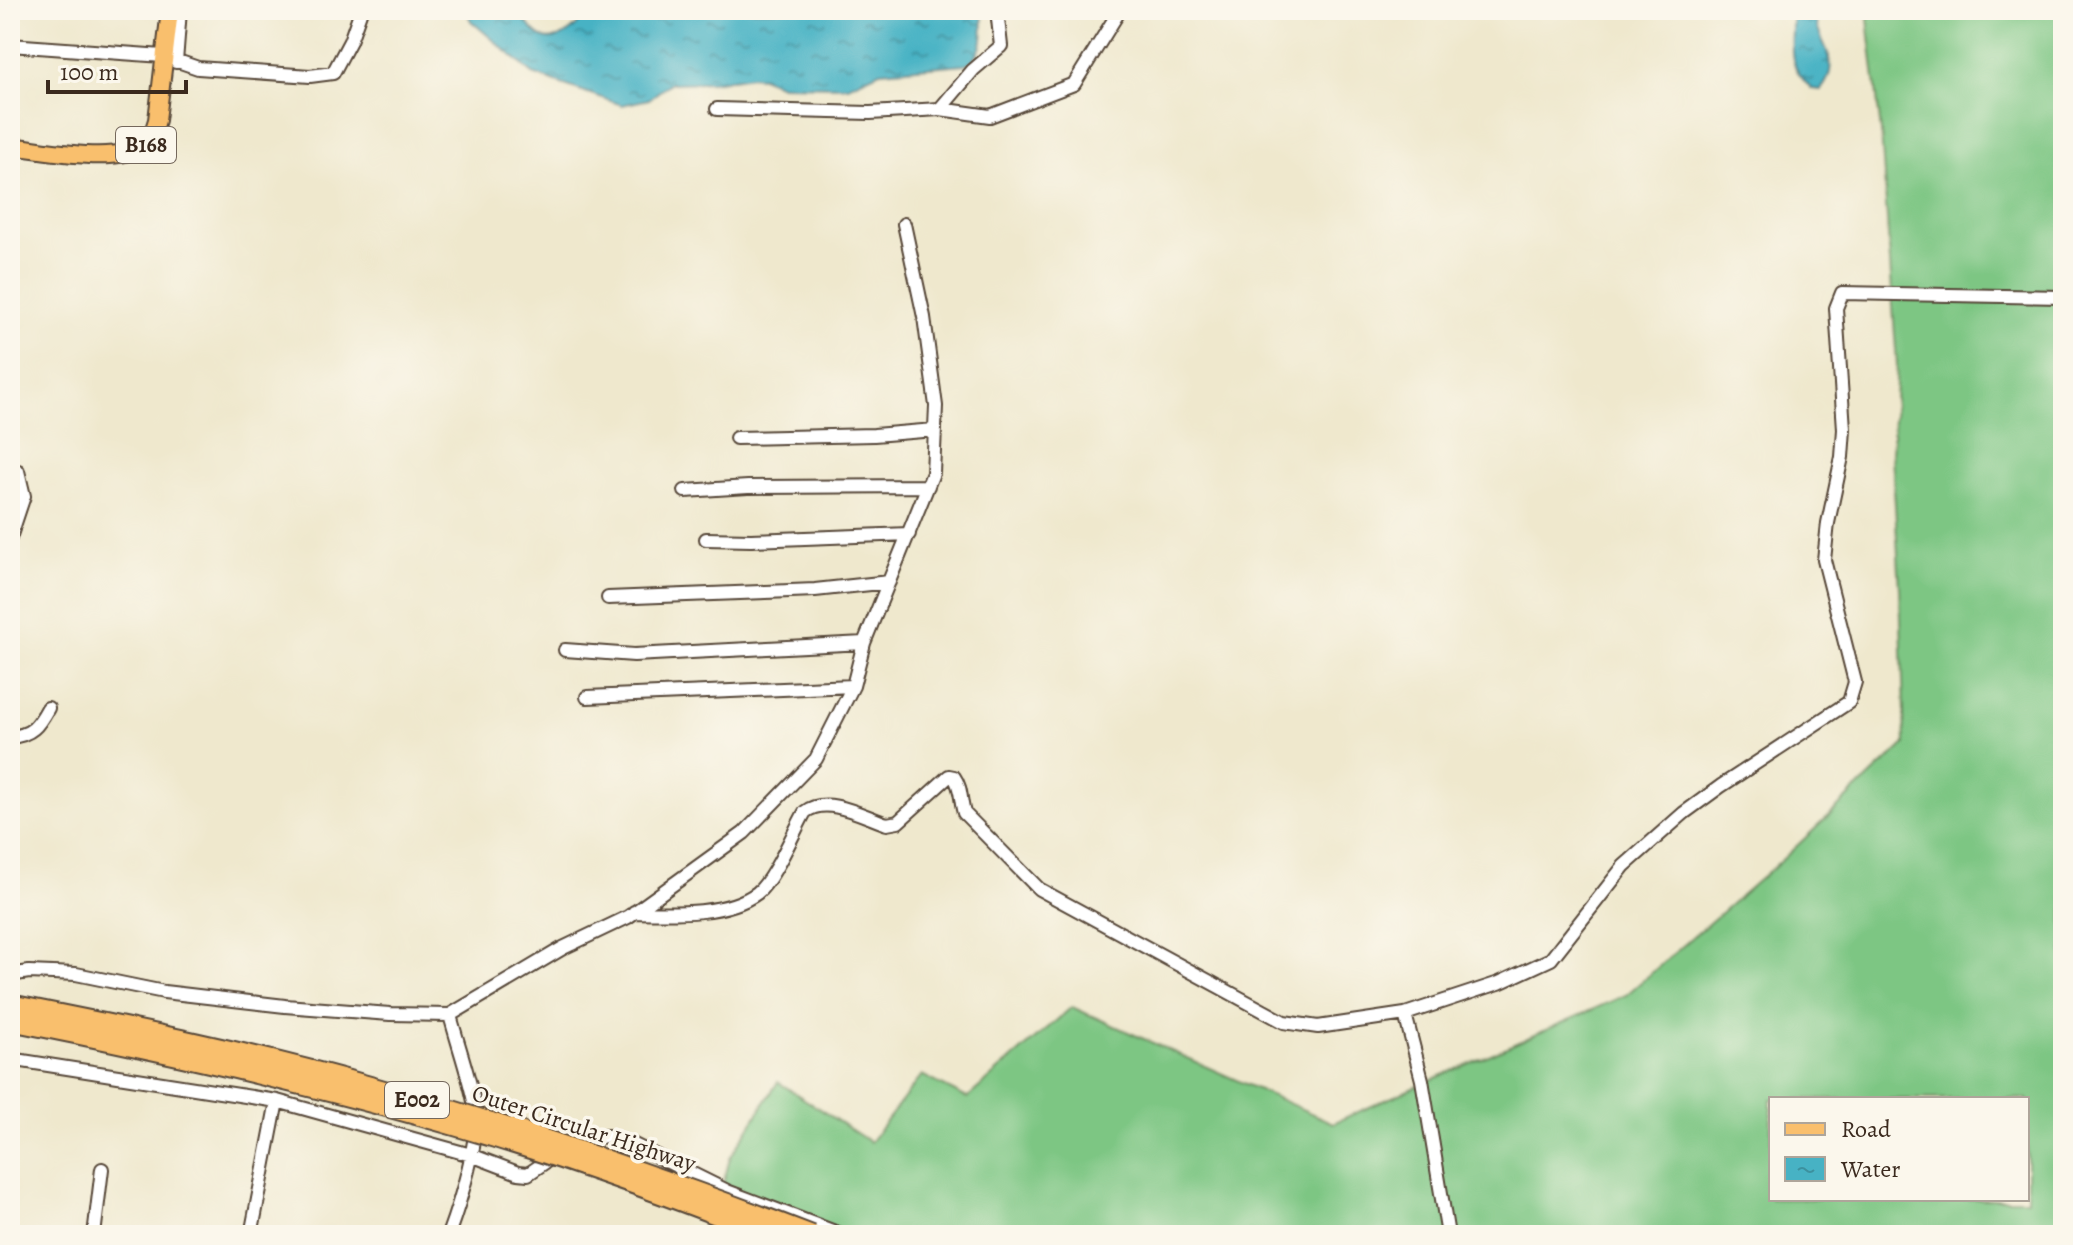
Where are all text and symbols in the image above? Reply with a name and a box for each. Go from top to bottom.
scale bar [48,44,186,94]
text: 100 m [60,56,119,88]
road number: B168 [116,127,176,163]
street label: Outer Circular Highway [468,1077,700,1179]
road number: E002 [385,1082,449,1118]
legend [1769,1097,2029,1201]
text: Road [1841,1113,1891,1145]
text: Water [1840,1153,1901,1185]

